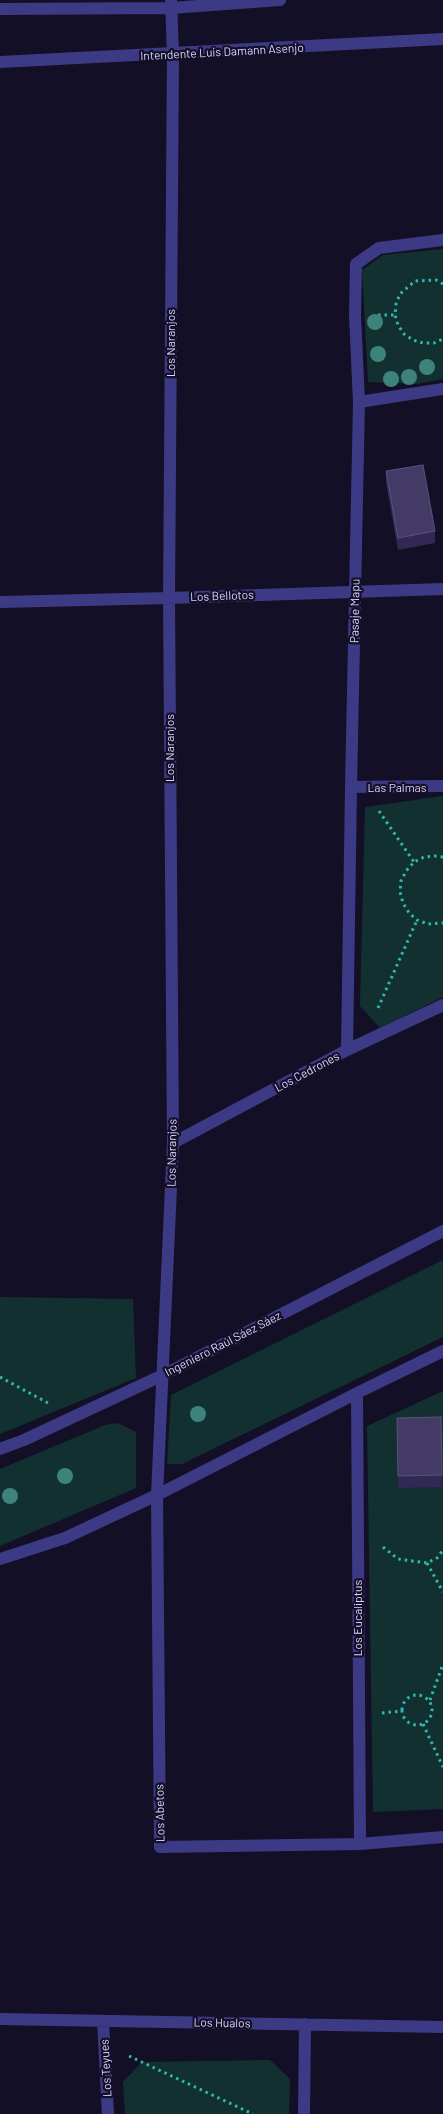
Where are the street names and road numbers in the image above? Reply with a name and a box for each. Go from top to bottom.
street label: Intendente Luis Damann Asenjo [140,41,304,63]
street label: Los Naranjos [164,309,178,377]
street label: Pasaje Mapu [347,579,363,643]
street label: Los Bellotos [190,588,254,604]
street label: Los Naranjos [163,714,177,782]
street label: Las Palmas [368,781,426,795]
street label: Los Cedrones [272,1049,342,1095]
street label: Los Naranjos [164,1119,180,1187]
street label: Ingeniero Raúl Sáez Sáez [162,1308,284,1380]
street label: Los Eucaliptus [351,1580,365,1656]
street label: Los Abetos [152,1784,168,1842]
street label: Los Hualos [193,2015,251,2031]
street label: Los Teyues [97,2039,115,2097]

